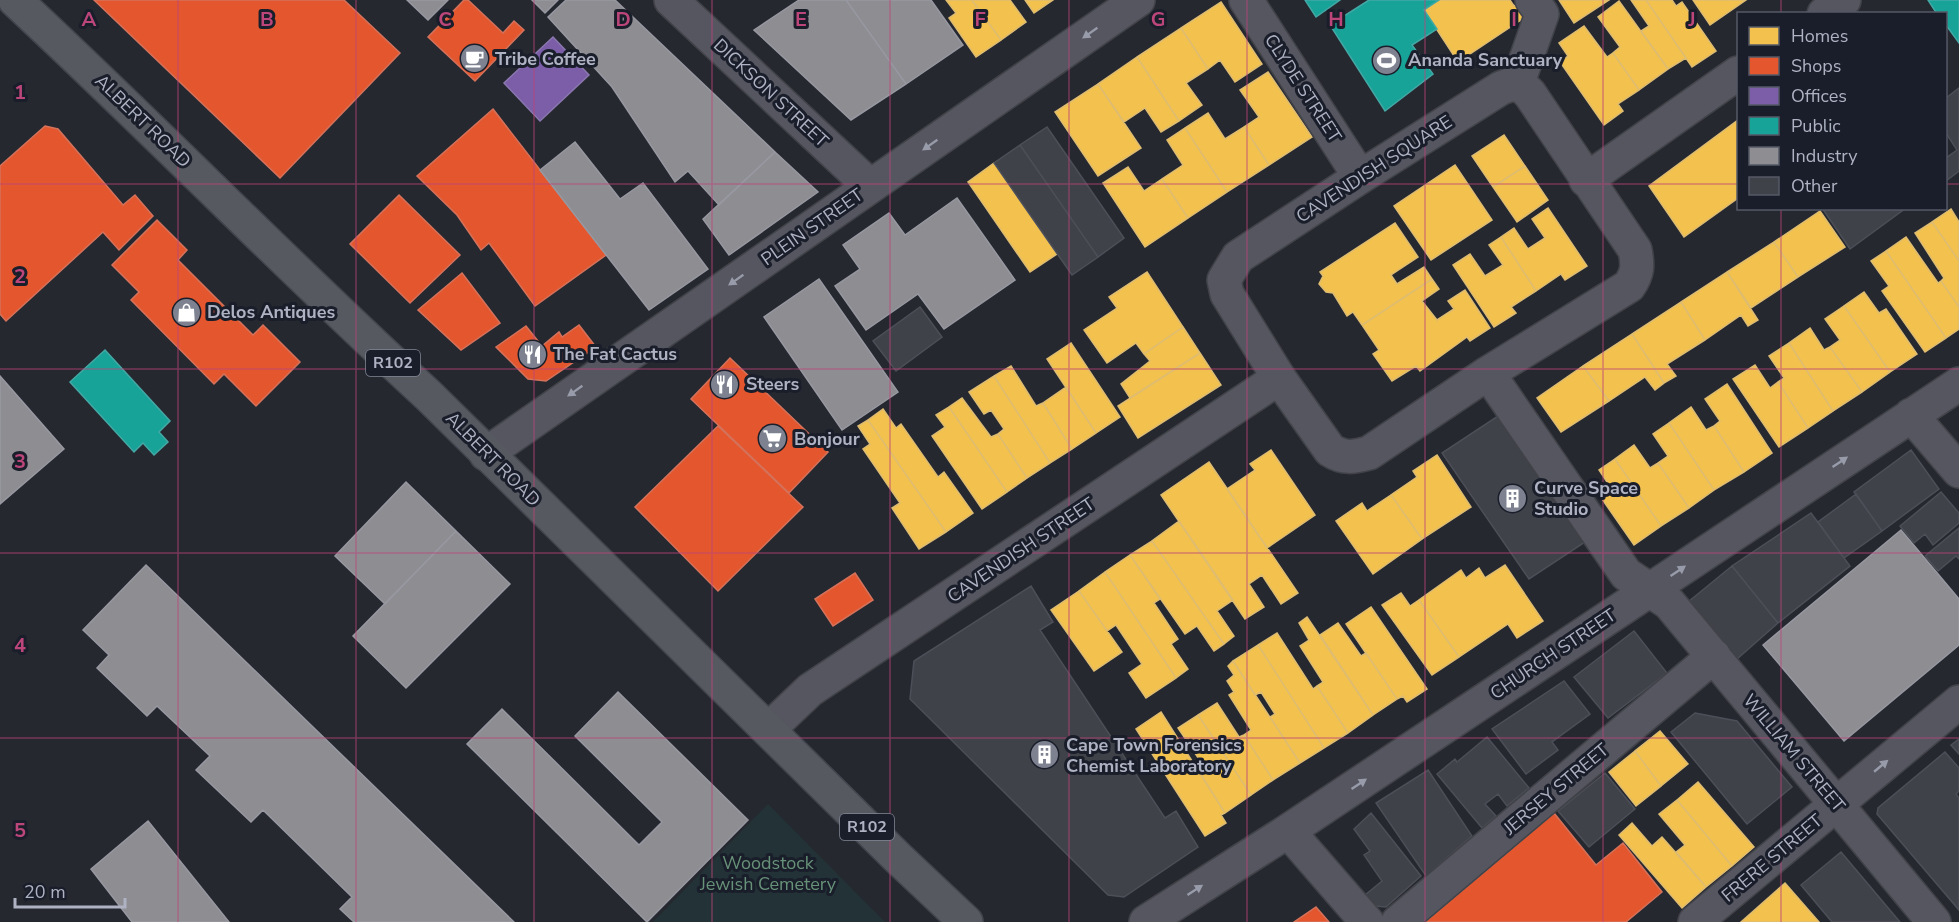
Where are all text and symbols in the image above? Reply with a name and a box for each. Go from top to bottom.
text: A [82,6,97,33]
text: B [260,6,274,33]
text: C [438,6,452,33]
text: D [615,6,631,33]
text: E [795,6,807,33]
text: F [974,6,986,33]
text: G [1151,6,1165,33]
text: H [1328,6,1344,33]
text: I [1511,6,1517,33]
text: J [1687,6,1696,33]
legend [1737,12,1947,210]
text: Homes [1791,24,1848,48]
one-way arrow [1083,27,1099,39]
street label: CLYDE STREET [1259,29,1347,147]
street label: DICKSON STREET [708,33,834,153]
cafe icon: Tribe Coffee [458,43,490,75]
sports icon: Ananda Sanctuary [1371,44,1403,76]
place label: Tribe Coffee [495,47,596,71]
place label: Ananda Sanctuary [1408,48,1563,72]
text: Shops [1791,54,1841,78]
street label: ALBERT ROAD [90,69,196,173]
text: 1 [14,79,26,106]
text: Offices [1791,84,1847,108]
street label: CAVENDISH SQUARE [1292,110,1456,228]
text: Public [1791,114,1841,138]
one-way arrow [922,139,938,150]
text: Industry [1791,144,1858,168]
text: Other [1791,174,1838,198]
street label: PLEIN STREET [756,183,868,271]
text: 2 [14,263,26,290]
one-way arrow [728,274,744,286]
shop icon: Delos Antiques [170,296,202,328]
place label: Delos Antiques [207,300,336,324]
restaurant icon: The Fat Cactus [516,338,548,370]
place label: The Fat Cactus [553,342,677,366]
road number: R102 [366,350,420,376]
restaurant icon: Steers [709,368,741,400]
place label: Steers [746,372,800,396]
one-way arrow [568,385,584,397]
street label: ALBERT ROAD [440,406,546,512]
supermarket icon: Bonjour [757,423,789,455]
place label: Bonjour [794,427,860,451]
text: 3 [14,448,26,475]
one-way arrow [1832,457,1848,468]
place label: Curve Space Studio [1534,476,1638,521]
building icon: Curve Space Studio [1497,482,1529,514]
street label: CAVENDISH STREET [943,492,1099,608]
one-way arrow [1670,566,1686,577]
street label: CHURCH STREET [1486,603,1621,705]
text: 4 [14,632,26,659]
street label: WILLIAM STREET [1738,689,1851,817]
place label: Cape Town Forensics Chemist Laboratory [1066,733,1242,778]
street label: JERSEY STREET [1498,738,1614,841]
building icon: Cape Town Forensics Chemist Laboratory [1029,739,1061,771]
one-way arrow [1873,760,1889,773]
one-way arrow [1350,778,1366,790]
street label: FRERE STREET [1716,809,1828,907]
road number: R102 [840,814,894,840]
text: 5 [14,817,26,844]
park label: Woodstock Jewish Cemetery [699,851,837,896]
scale bar [15,871,124,909]
text: 20 m [24,880,66,904]
one-way arrow [1187,885,1204,896]

